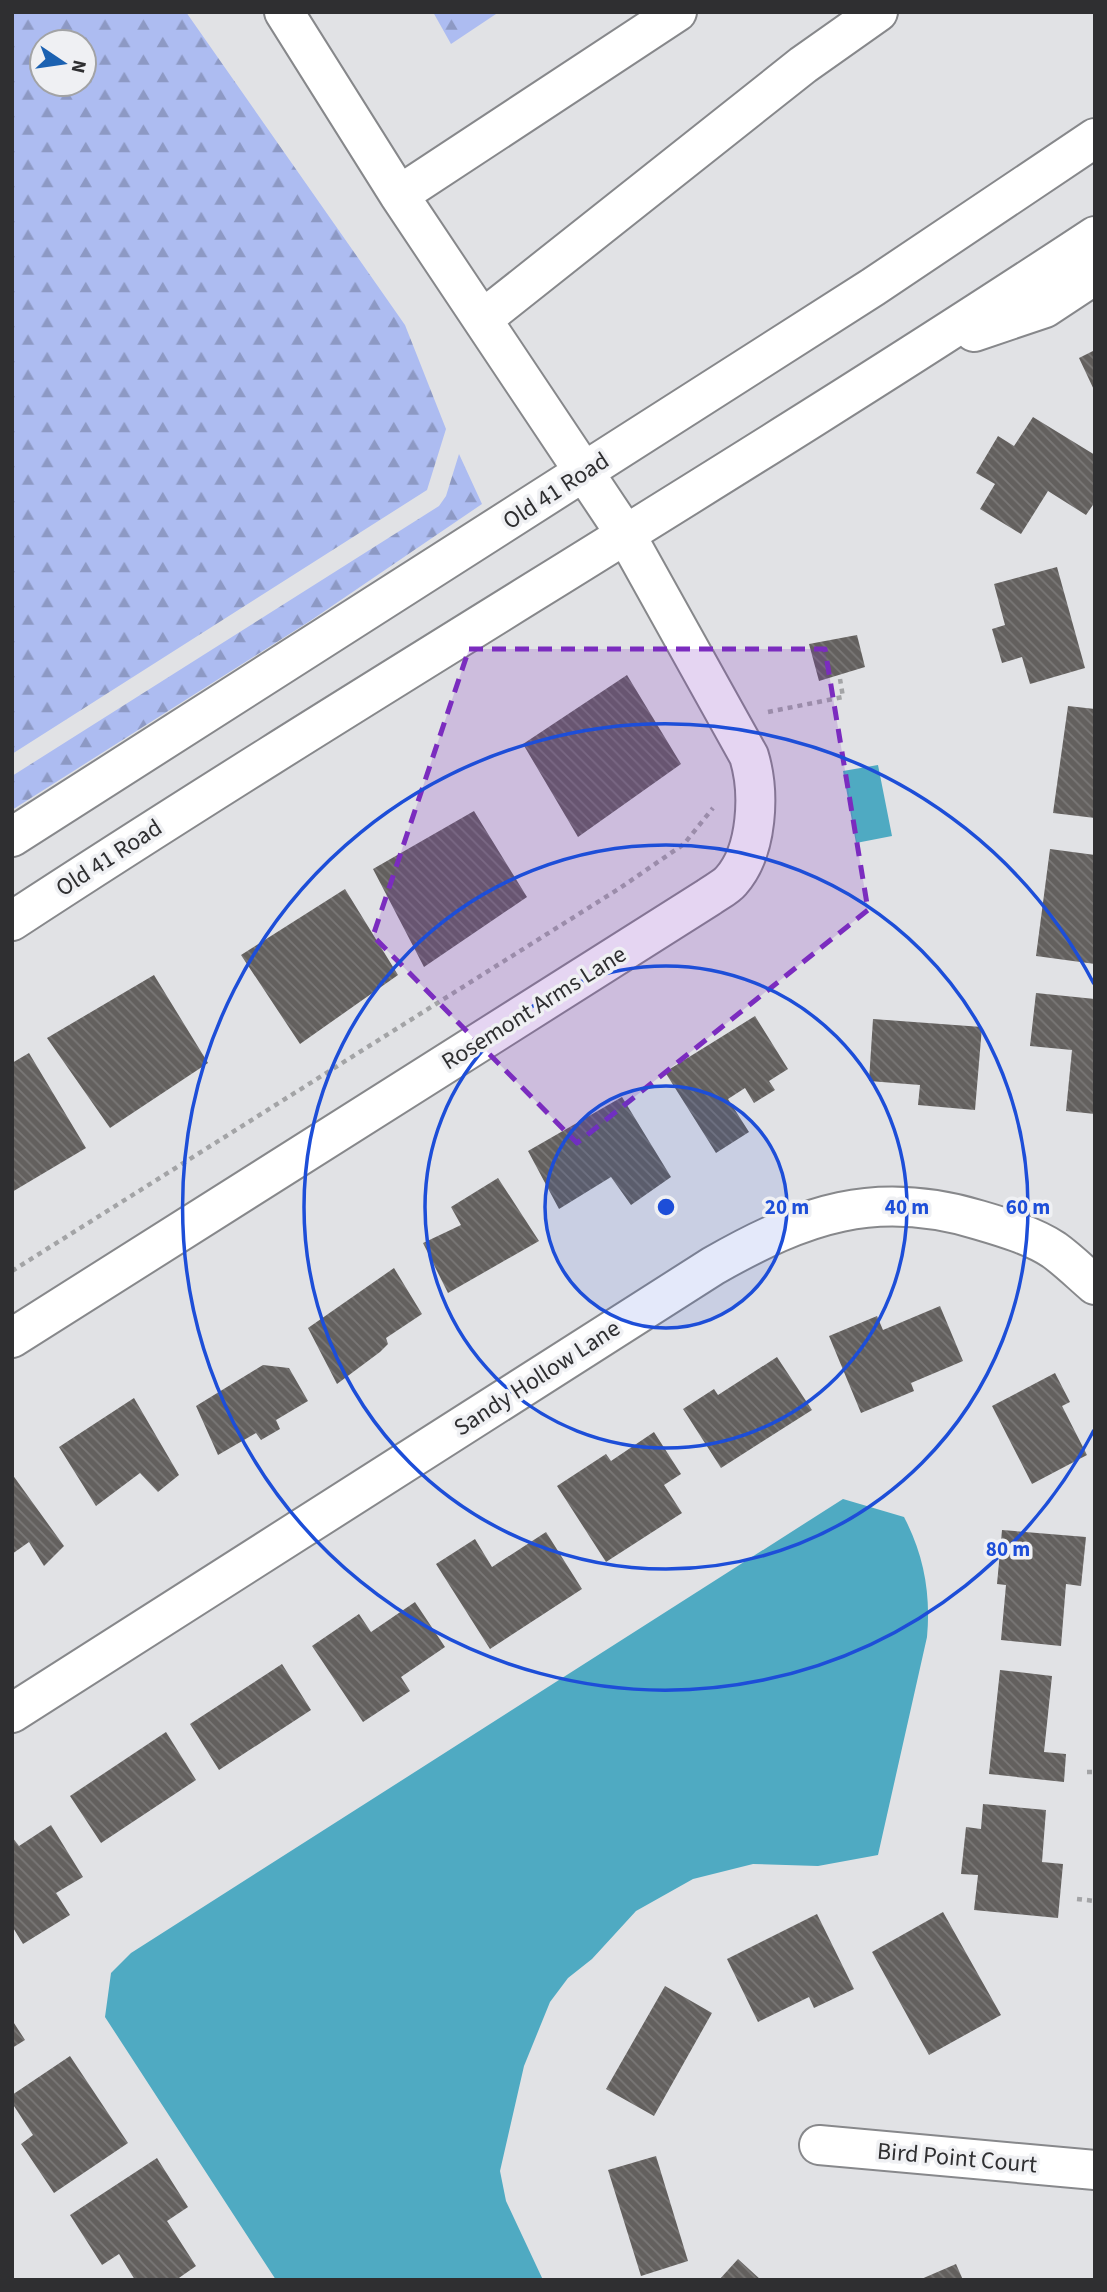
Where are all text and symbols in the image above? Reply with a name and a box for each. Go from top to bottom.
north arrow [28,28,98,98]
text: N [64,57,93,76]
street label: Old 41 Road [496,444,616,538]
street label: Old 41 Road [49,811,169,905]
street label: Rosemont Arms Lane [435,937,633,1079]
text: 20 m [765,1192,809,1222]
text: 40 m [885,1192,929,1222]
text: 60 m [1006,1192,1050,1222]
centre of rings [654,1195,678,1219]
street label: Sandy Hollow Lane [447,1311,627,1445]
text: 80 m [986,1534,1030,1564]
street label: Bird Point Court [876,2134,1038,2182]

